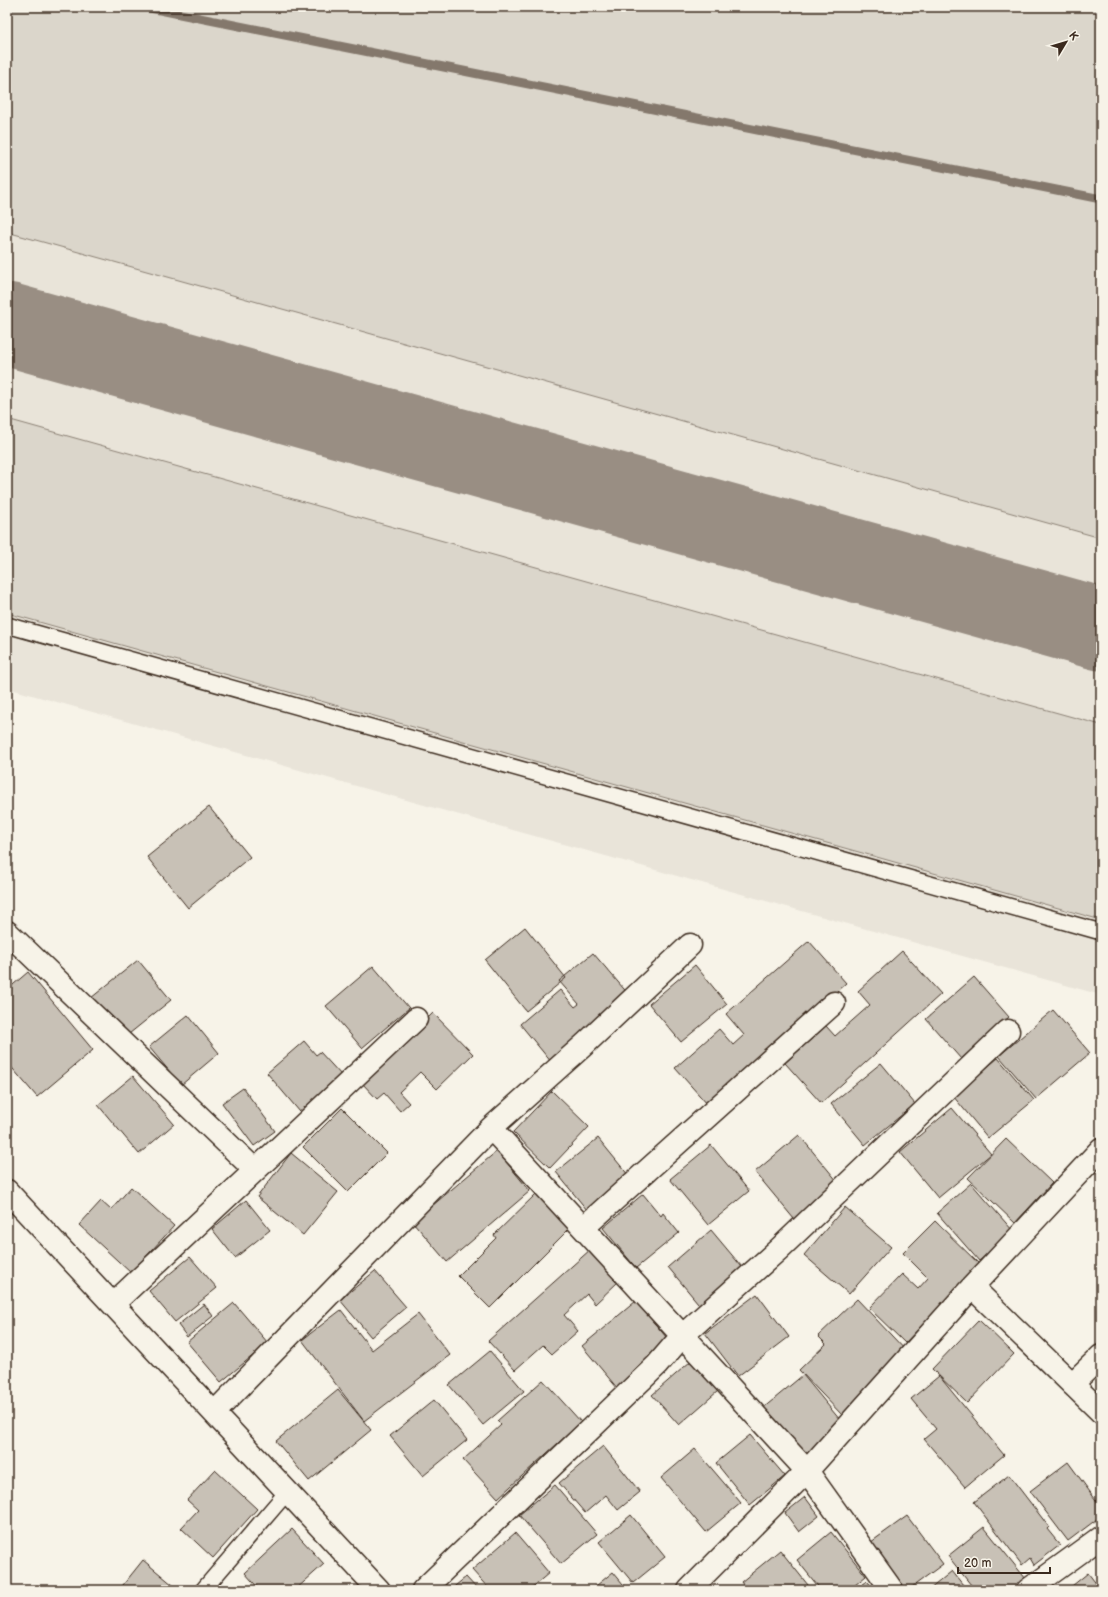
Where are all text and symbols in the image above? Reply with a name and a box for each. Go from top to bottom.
north arrow [1046,22,1086,62]
text: K [1066,29,1081,44]
scale bar [958,1549,1050,1575]
text: 20 m [964,1556,991,1571]

